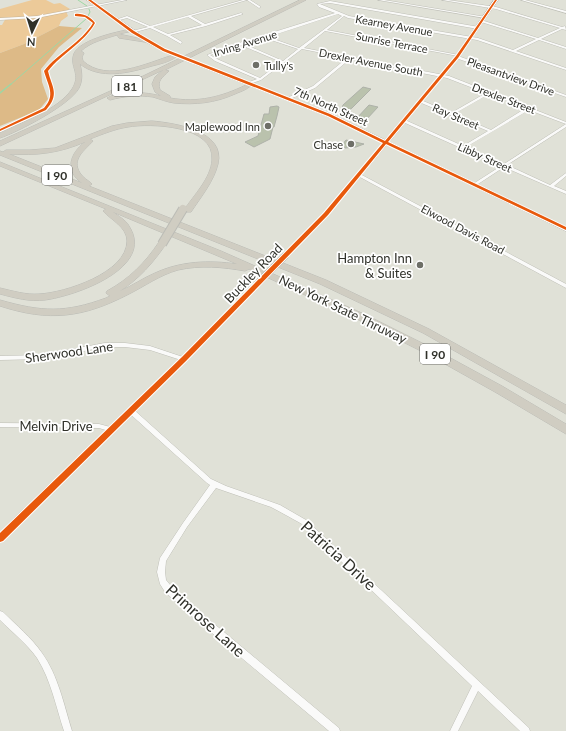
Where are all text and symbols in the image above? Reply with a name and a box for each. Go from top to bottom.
north arrow [12,12,52,52]
street label: Kearney Avenue [354,12,434,38]
street label: Irving Avenue [212,27,279,59]
street label: Sunrise Terrace [355,29,429,55]
text: N [27,36,36,49]
street label: Drexler Avenue South [318,46,424,78]
street label: Pleasantview Drive [465,54,557,98]
place label: Tully's [264,59,293,72]
marker: Tully's [251,60,261,70]
road number: I 81 [112,76,142,96]
street label: Drexler Street [470,80,538,116]
street label: 7th North Street [292,84,370,128]
street label: Ray Street [431,100,481,132]
place label: Maplewood Inn [185,120,260,133]
marker: Maplewood Inn [263,121,273,131]
place label: Chase [313,138,343,151]
marker: Chase [346,139,356,149]
street label: Libby Street [456,139,514,175]
road number: I 90 [42,165,72,185]
street label: Elwood Davis Road [419,201,507,257]
street label: Buckley Road [221,240,285,306]
place label: Hampton Inn & Suites [337,250,412,281]
marker: Hampton Inn & Suites [415,260,425,270]
street label: New York State Thruway [276,271,410,347]
street label: Sherwood Lane [24,338,114,366]
road number: I 90 [420,344,450,364]
street label: Melvin Drive [19,418,93,434]
street label: Patricia Drive [298,516,380,594]
street label: Primrose Lane [163,580,249,660]

